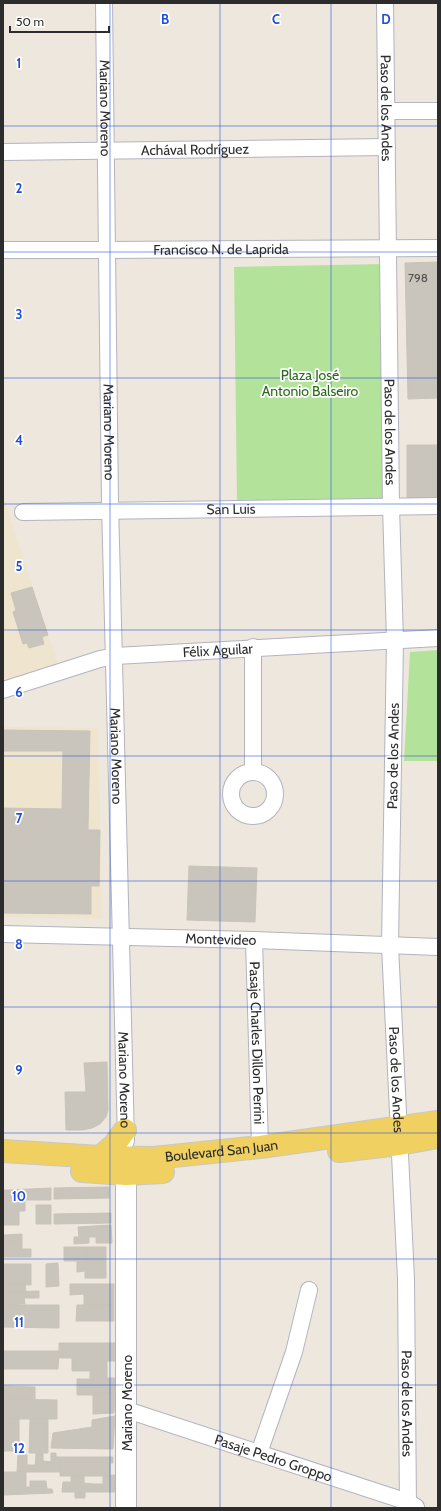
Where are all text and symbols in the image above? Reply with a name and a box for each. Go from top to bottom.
scale bar [10,8,109,34]
text: B [161,11,169,27]
text: C [272,11,280,27]
text: D [381,11,391,27]
text: 50 m [16,14,44,29]
text: 1 [17,55,21,71]
street label: Paso de los Andes [377,55,396,162]
street label: Mariano Moreno [96,60,115,157]
street label: Achával Rodríguez [141,140,250,159]
text: 2 [16,180,23,196]
street label: Francisco N. de Laprida [153,240,289,259]
house number: 798 [408,270,428,285]
text: 3 [15,306,23,322]
park label: Plaza José Antonio Balseiro [262,366,359,400]
street label: Paso de los Andes [380,379,400,485]
street label: Mariano Moreno [100,384,119,481]
text: 4 [15,432,23,448]
street label: San Luis [206,500,256,518]
text: 5 [16,558,23,574]
street label: Félix Aguilar [182,639,254,661]
text: 6 [15,684,23,700]
street label: Paso de los Andes [383,702,403,809]
street label: Mariano Moreno [106,707,127,805]
text: 7 [16,810,23,826]
street label: Montevideo [185,929,257,949]
text: 8 [15,936,23,952]
street label: Pasaje Charles Dillon Perrini [246,961,268,1125]
street label: Paso de los Andes [385,1026,408,1133]
street label: Mariano Moreno [114,1031,135,1129]
text: 9 [15,1062,23,1078]
street label: Boulevard San Juan [164,1136,279,1166]
text: 10 [12,1188,26,1204]
text: 11 [14,1314,24,1330]
street label: Paso de los Andes [398,1350,417,1457]
street label: Mariano Moreno [118,1354,136,1451]
street label: Pasaje Pedro Groppo [212,1430,335,1486]
text: 12 [13,1440,25,1456]

